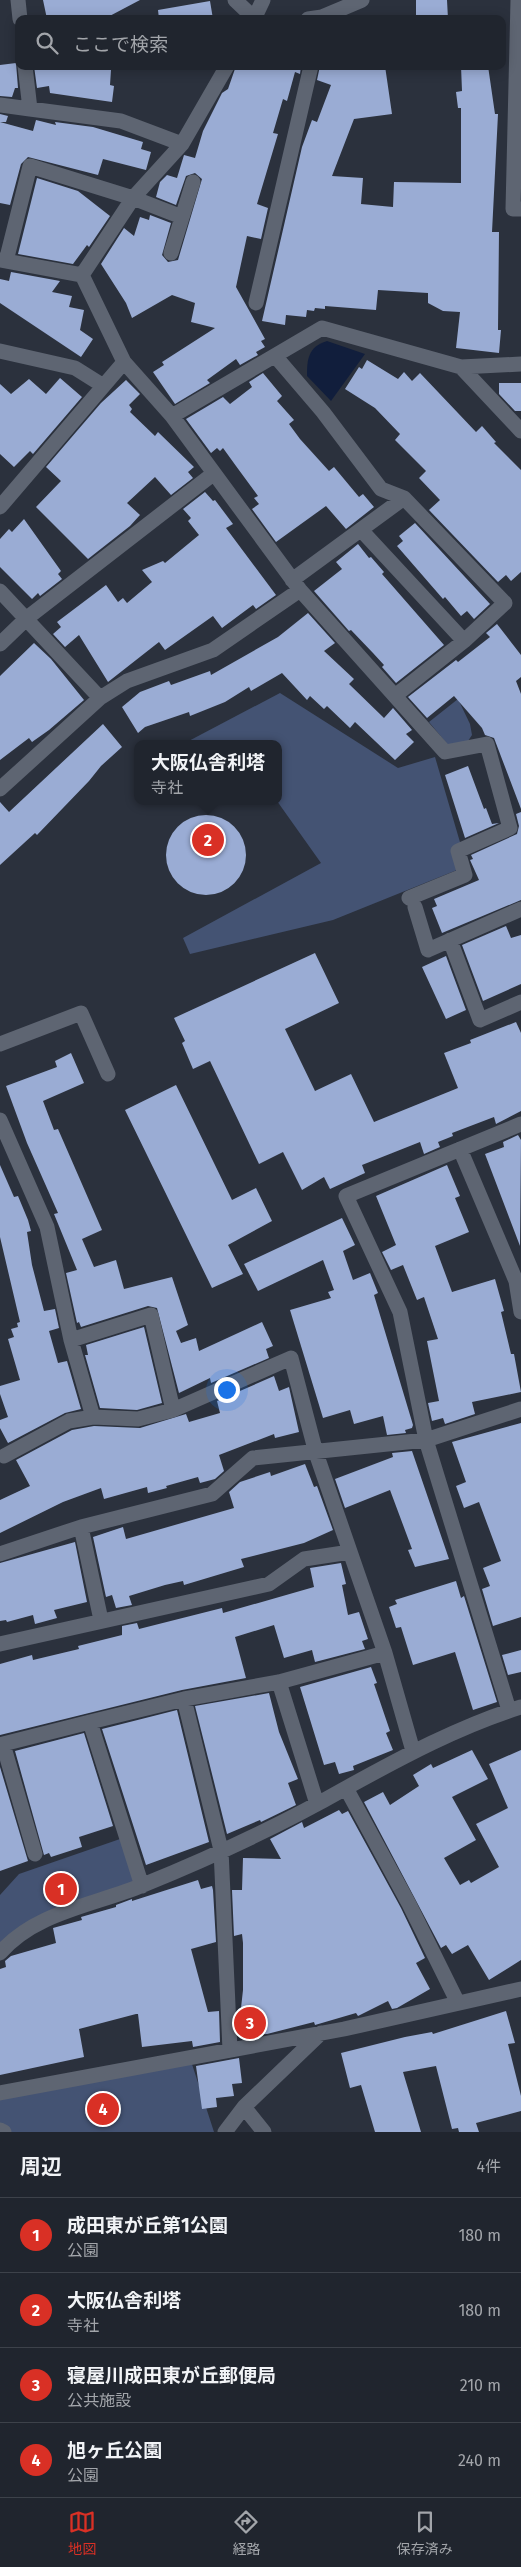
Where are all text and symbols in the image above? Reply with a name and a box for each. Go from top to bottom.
search box [15,15,506,70]
icon: search [33,29,61,57]
text: ここで検索 [73,33,168,56]
popup [134,740,282,805]
text: 大阪仏舎利塔 [151,751,265,774]
text: 寺社 [151,778,183,797]
pin: 2 [192,821,224,859]
your location [214,1377,240,1403]
pin: 1 [45,1870,77,1908]
pin: 3 [234,2004,266,2042]
pin: 4 [87,2090,119,2128]
text: 周辺 [20,2154,62,2180]
text: 4件 [476,2157,501,2176]
text: 成田東が丘第1公園 [67,2214,228,2237]
text: 1 [32,2226,40,2245]
text: 180 m [458,2226,501,2245]
text: 公園 [67,2241,99,2260]
text: 大阪仏舎利塔 [67,2289,181,2312]
text: 2 [32,2301,40,2320]
text: 180 m [458,2301,501,2320]
text: 寺社 [67,2316,99,2335]
text: 寝屋川成田東が丘郵便局 [67,2364,276,2387]
text: 3 [32,2376,40,2395]
text: 210 m [460,2376,501,2395]
text: 公共施設 [67,2391,131,2410]
text: 旭ヶ丘公園 [67,2439,162,2462]
text: 4 [31,2451,41,2470]
text: 240 m [458,2451,501,2470]
text: 公園 [67,2466,99,2485]
tab: 地図 [68,2508,96,2558]
tab: 経路 [232,2508,260,2558]
tab: 保存済み [397,2508,453,2558]

